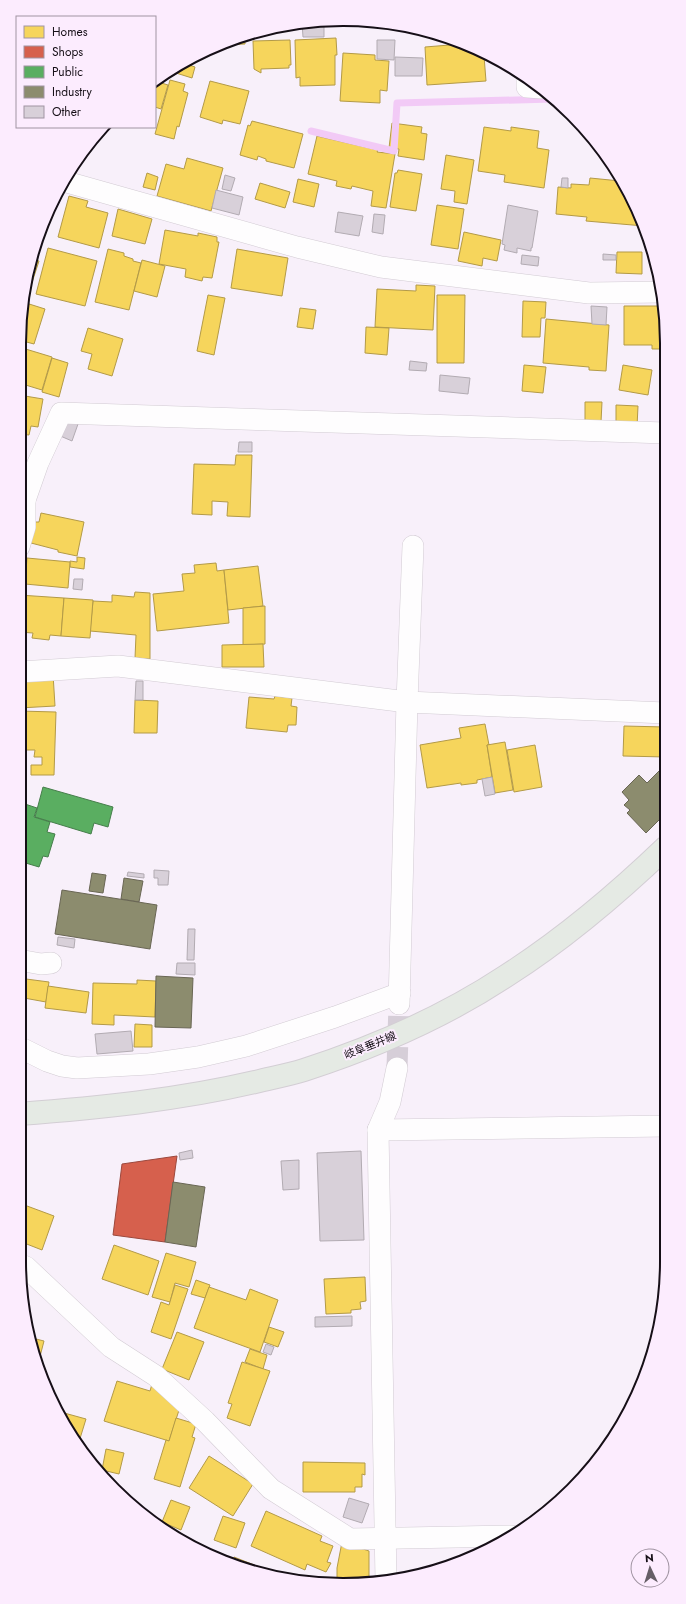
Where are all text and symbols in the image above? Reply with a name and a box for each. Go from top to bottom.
legend [16,16,156,128]
text: Homes [52,23,88,41]
text: Shops [52,43,83,61]
text: Public [52,63,83,81]
text: Industry [52,83,93,101]
text: Other [52,103,82,121]
street label: 岐阜垂井線 [342,1027,398,1063]
north arrow [630,1548,670,1588]
text: N [644,1550,654,1566]

